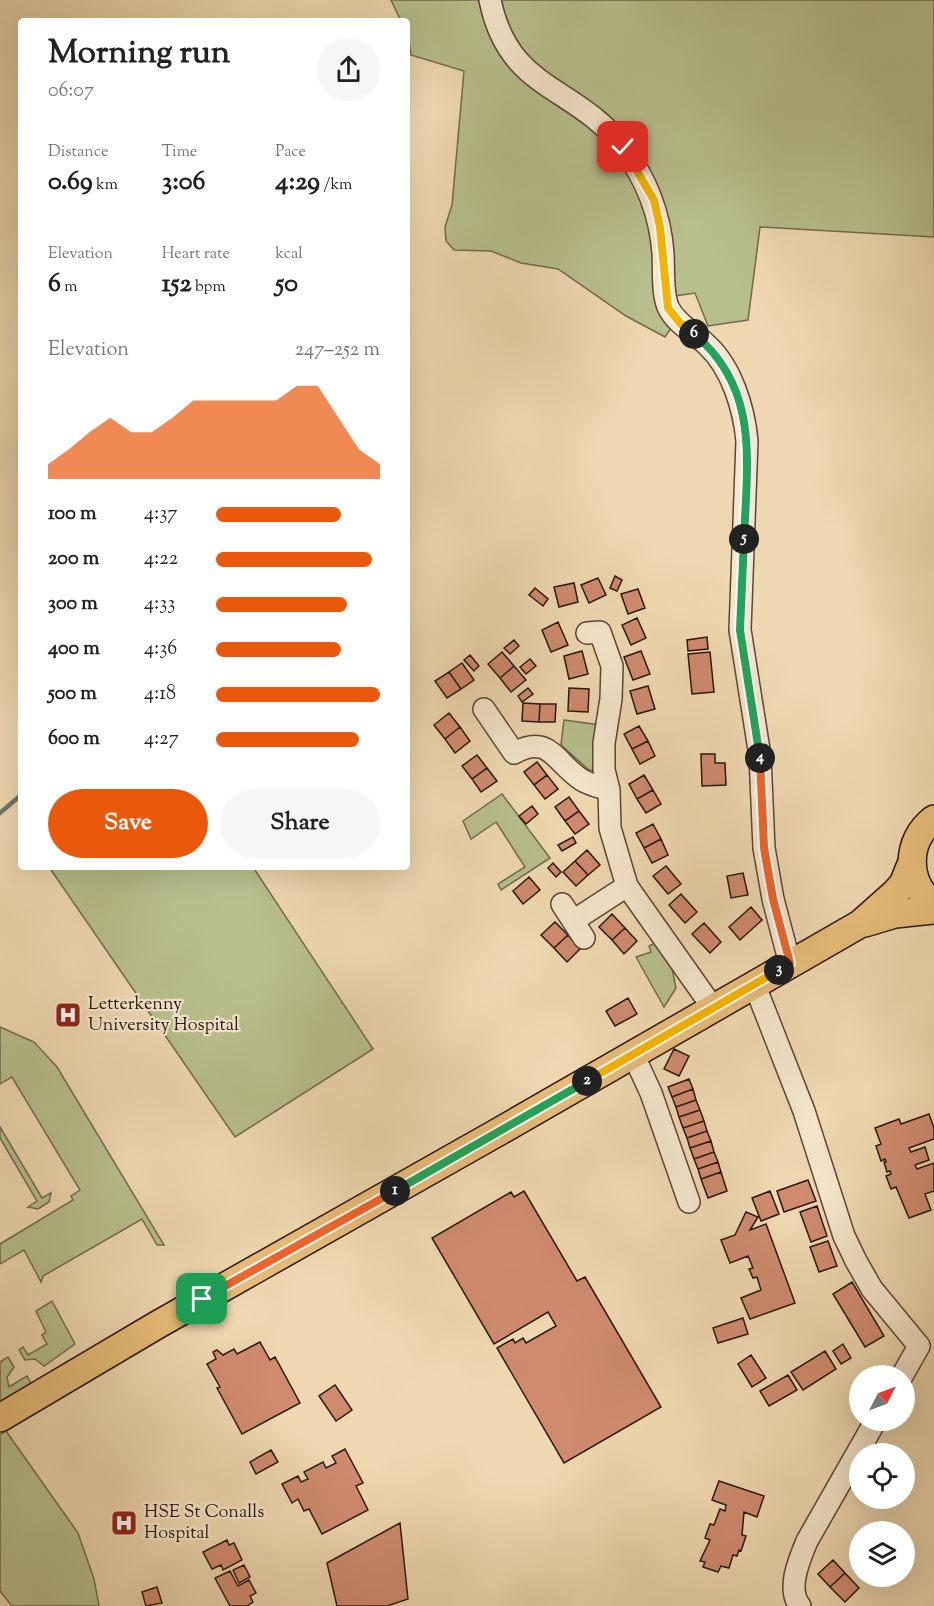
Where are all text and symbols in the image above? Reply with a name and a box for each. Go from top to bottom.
text: Morning run [48,30,230,78]
button: share [317,38,380,101]
text: 06:07 [48,77,94,106]
pin [597,121,648,172]
icon: check [606,130,639,163]
text: Distance [48,141,108,164]
text: Time [162,141,197,164]
text: Pace [275,141,306,164]
text: 0.69 [48,164,93,201]
text: 3:06 [162,164,205,201]
text: 4:29 [275,164,320,201]
text: km [93,174,118,197]
text: /km [320,174,352,197]
text: Elevation [48,243,113,266]
text: Heart rate [162,243,230,266]
text: kcal [275,243,303,266]
text: 6 [48,266,61,303]
text: 152 [162,266,192,303]
text: 50 [275,266,298,303]
text: m [61,276,78,299]
text: bpm [192,276,226,299]
pin: 6 [679,319,709,349]
text: 6 [690,322,698,345]
text: Elevation [48,336,129,365]
text: 247–252 m [295,336,380,365]
text: 100 m [48,500,97,529]
text: 4:37 [144,500,177,529]
pin: 5 [729,524,759,554]
text: 5 [741,527,747,550]
text: 200 m [48,545,99,574]
text: 4:22 [144,545,178,574]
text: 300 m [48,590,98,619]
text: 4:33 [144,590,175,619]
text: 400 m [48,635,100,664]
text: 4:36 [144,635,177,664]
text: 500 m [48,680,97,709]
text: 4:18 [144,680,176,709]
text: 600 m [48,725,100,754]
text: 4:27 [144,725,179,754]
pin: 4 [745,743,775,773]
text: 4 [756,746,764,769]
button: Save [48,789,208,858]
button: Share [220,789,380,858]
pin: 3 [764,955,794,985]
text: 3 [776,958,782,981]
place label: Letterkenny University Hospital [88,992,239,1039]
hospital icon: Letterkenny University Hospital [53,1000,83,1030]
pin: 2 [572,1066,602,1096]
text: 2 [583,1069,591,1092]
pin: 1 [380,1176,410,1206]
text: 1 [392,1179,398,1202]
pin [176,1273,227,1324]
icon: arrive [185,1282,218,1315]
north arrow [849,1365,915,1431]
map controls [849,1365,915,1587]
button: locate [849,1443,915,1509]
place label: HSE St Conalls Hospital [144,1500,264,1547]
hospital icon: HSE St Conalls Hospital [109,1508,139,1538]
button: layers [849,1521,915,1587]

